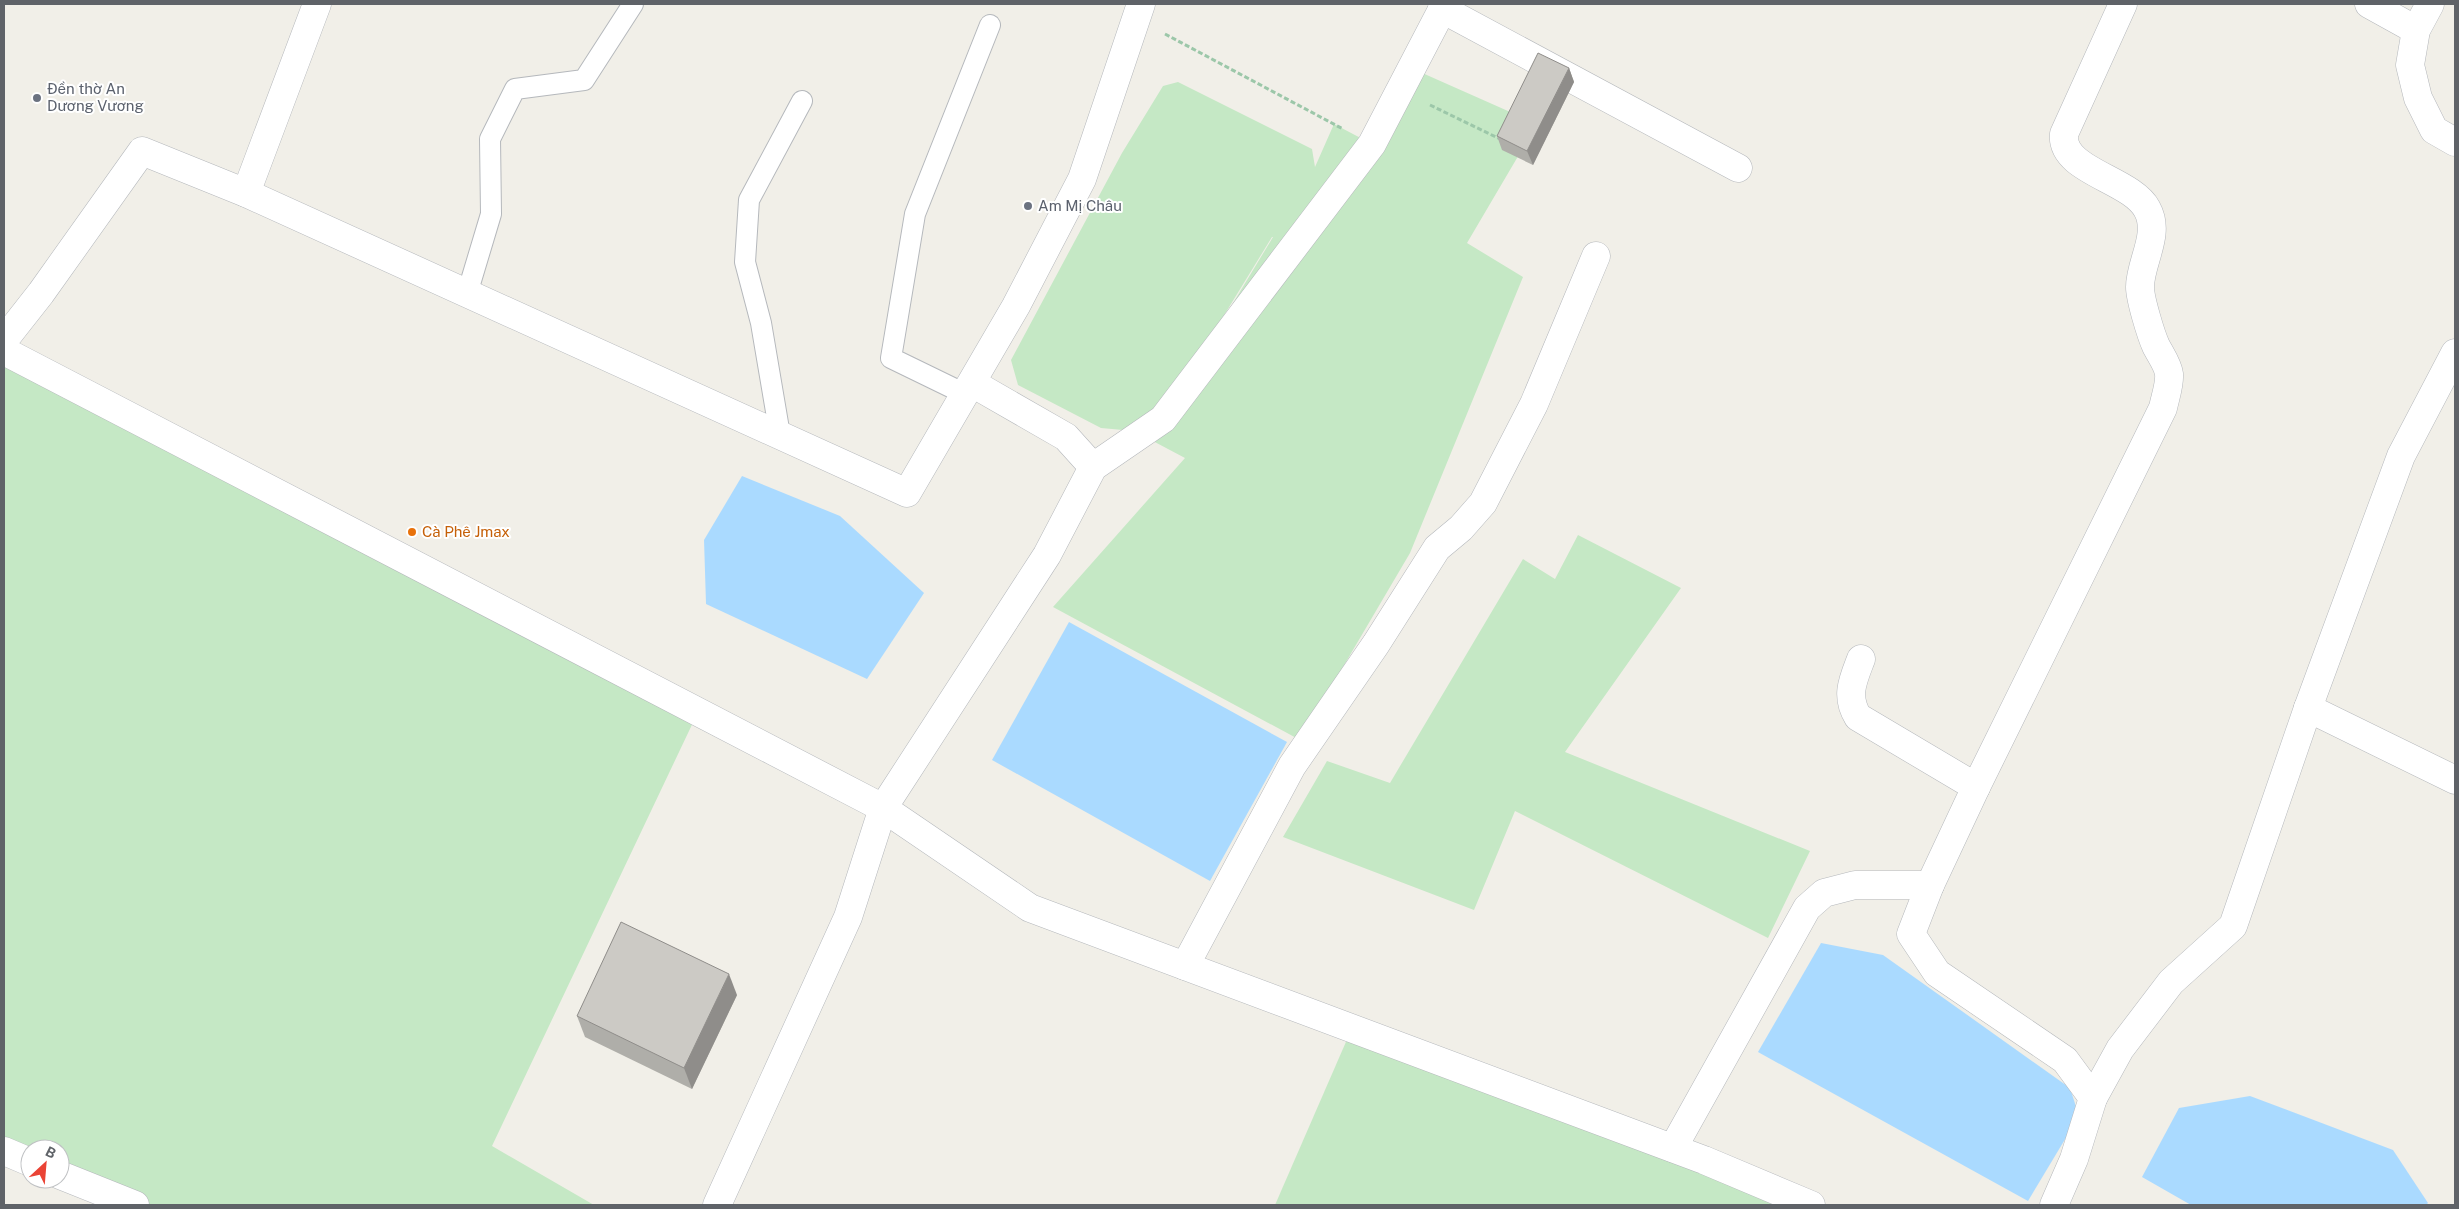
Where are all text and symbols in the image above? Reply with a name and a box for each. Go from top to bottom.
place label: Đền thờ An Dương Vương [47,80,144,114]
marker: Đền thờ An Dương Vương [31,92,43,104]
place label: Am Mị Châu [1038,197,1122,214]
marker: Am Mị Châu [1022,200,1034,212]
place label: Cà Phê Jmax [422,523,510,540]
marker: Cà Phê Jmax [406,526,418,538]
north arrow [20,1139,70,1189]
text: B [43,1143,59,1162]

